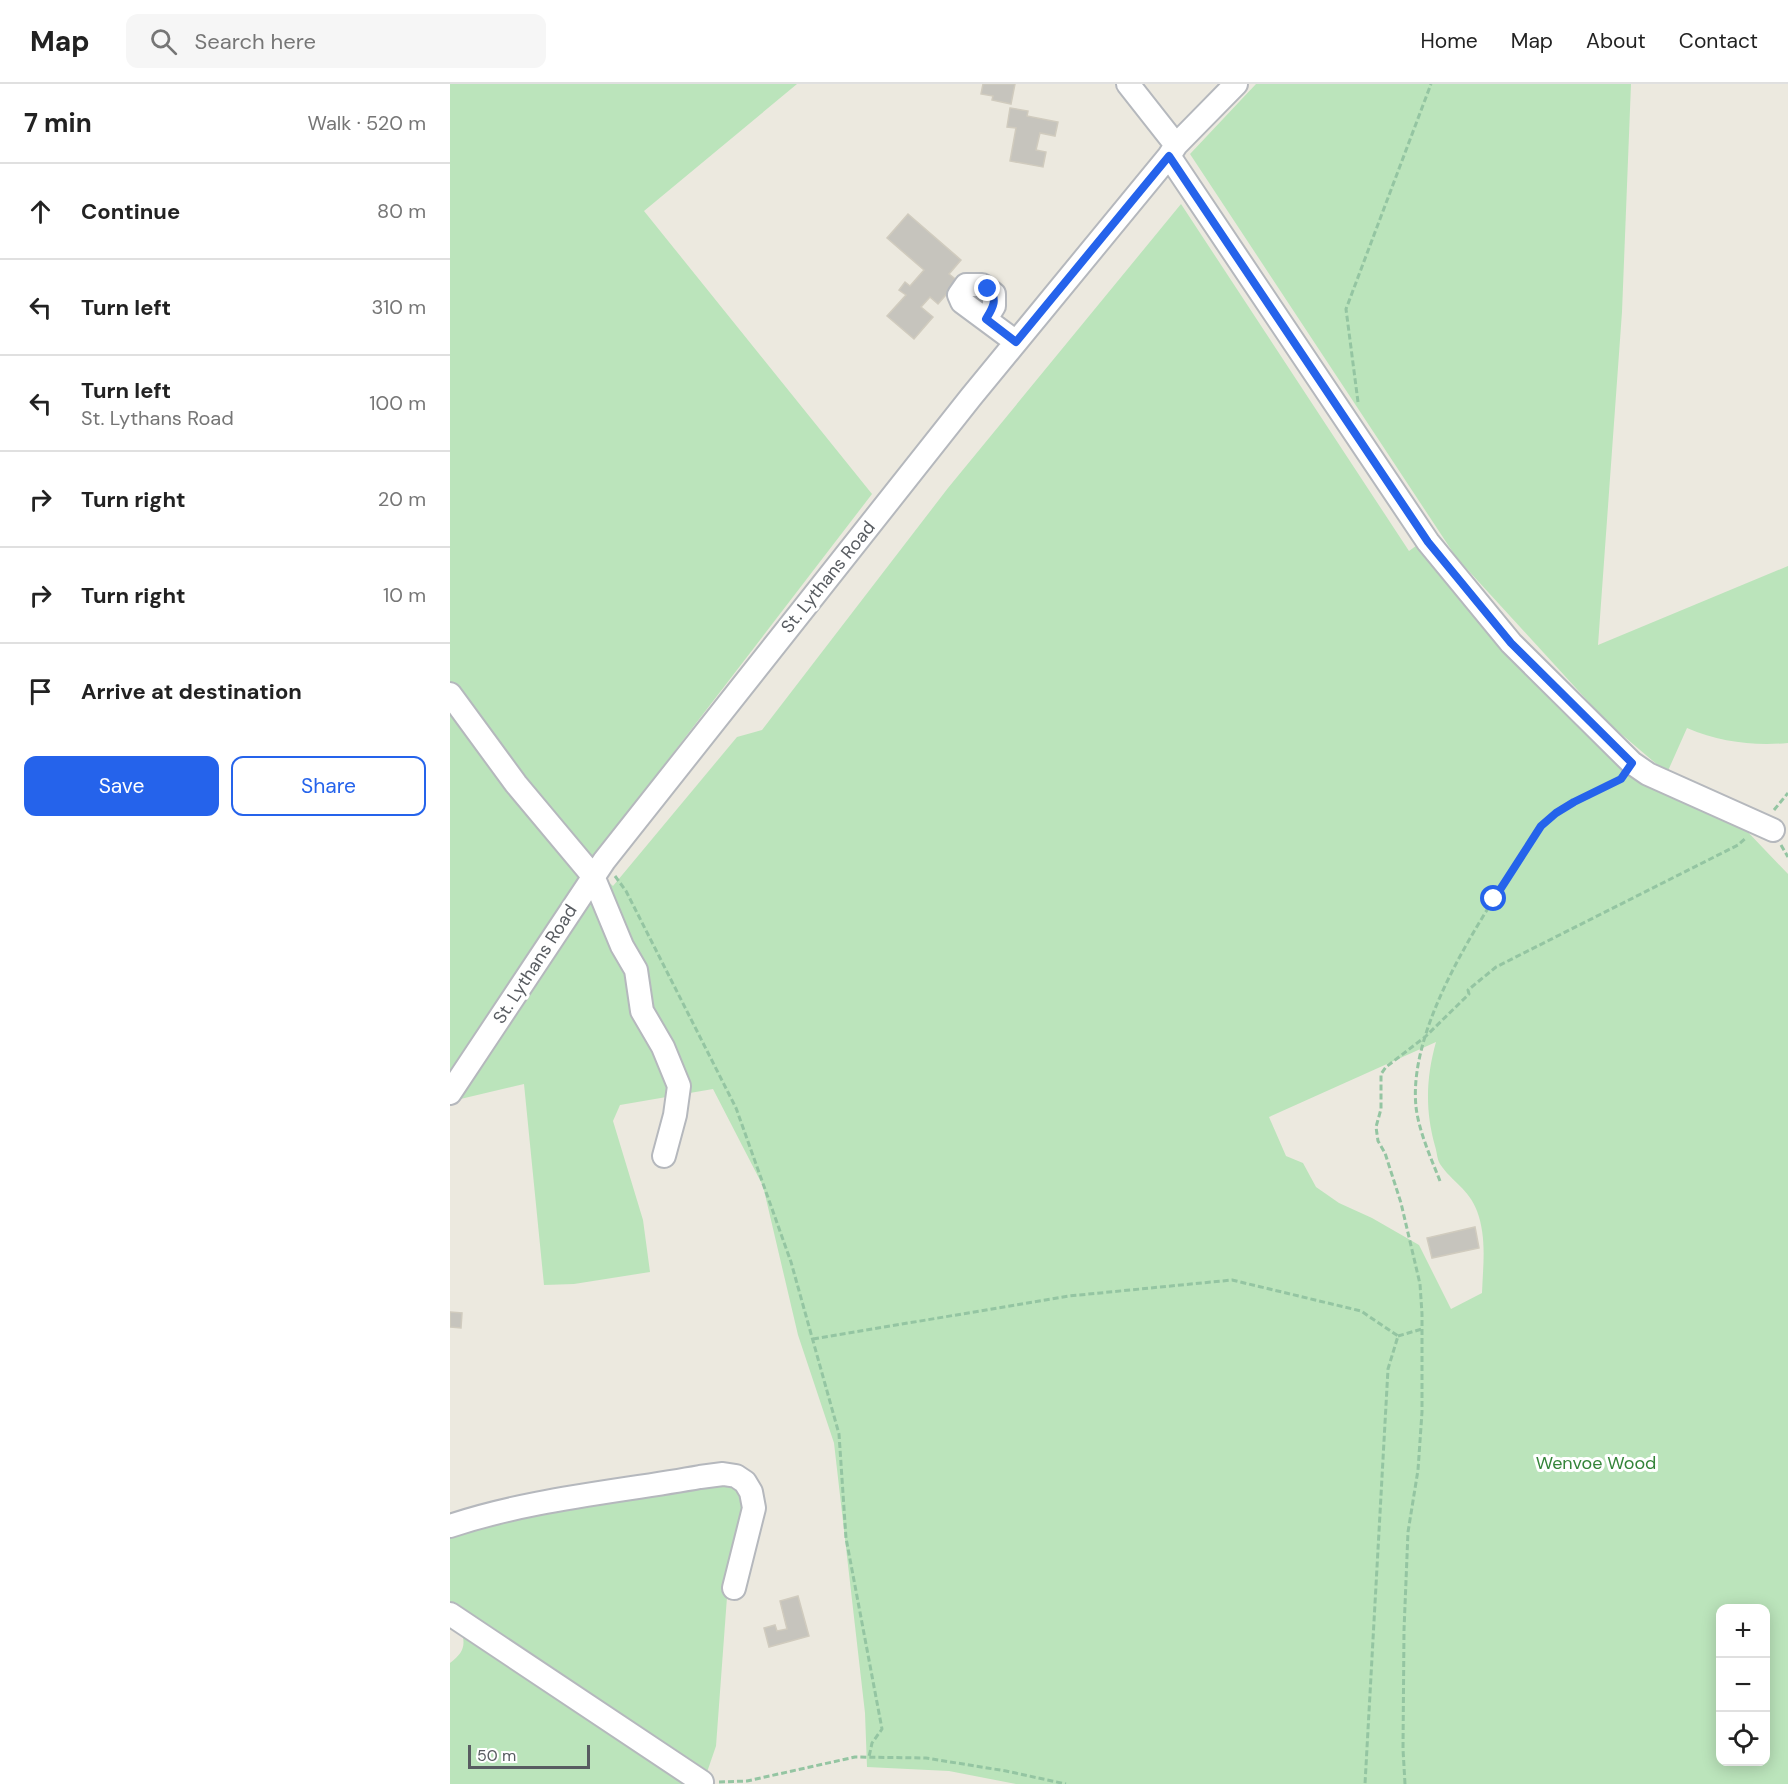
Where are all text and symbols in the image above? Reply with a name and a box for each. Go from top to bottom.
search box [126,14,546,68]
text: Map [30,23,90,60]
icon: search [147,25,180,58]
text: Search here [195,27,316,56]
text: Home [1420,27,1478,55]
text: Map [1511,27,1553,55]
text: About [1586,27,1646,55]
text: Contact [1679,27,1758,55]
text: 7 min [24,106,92,140]
text: Walk · 520 m [308,110,426,136]
icon: ahead [24,195,57,228]
text: Continue [81,197,180,226]
text: 80 m [377,198,426,224]
route end [974,275,1000,301]
icon: left [24,291,57,324]
text: Turn left [81,293,171,322]
text: 310 m [371,294,426,320]
text: Turn left [81,376,171,405]
icon: left [24,387,57,420]
text: 100 m [369,390,426,416]
text: St. Lythans Road [81,405,234,431]
icon: right [24,483,57,516]
text: Turn right [81,485,186,514]
text: 20 m [378,486,426,512]
street label: St. Lythans Road [775,516,881,638]
icon: right [24,579,57,612]
text: Turn right [81,581,186,610]
text: 10 m [383,582,426,608]
icon: arrive [24,675,57,708]
text: Arrive at destination [81,677,302,706]
button: Save [24,756,219,816]
button: Share [231,756,426,816]
route start [1480,885,1506,911]
street label: St. Lythans Road [487,900,583,1028]
park label: Wenvoe Wood [1536,1451,1656,1475]
map controls [1716,1604,1770,1766]
button: + [1716,1604,1770,1658]
button: − [1716,1658,1770,1712]
button: locate [1716,1712,1770,1766]
scale bar [468,1742,590,1770]
text: 50 m [477,1745,516,1766]

